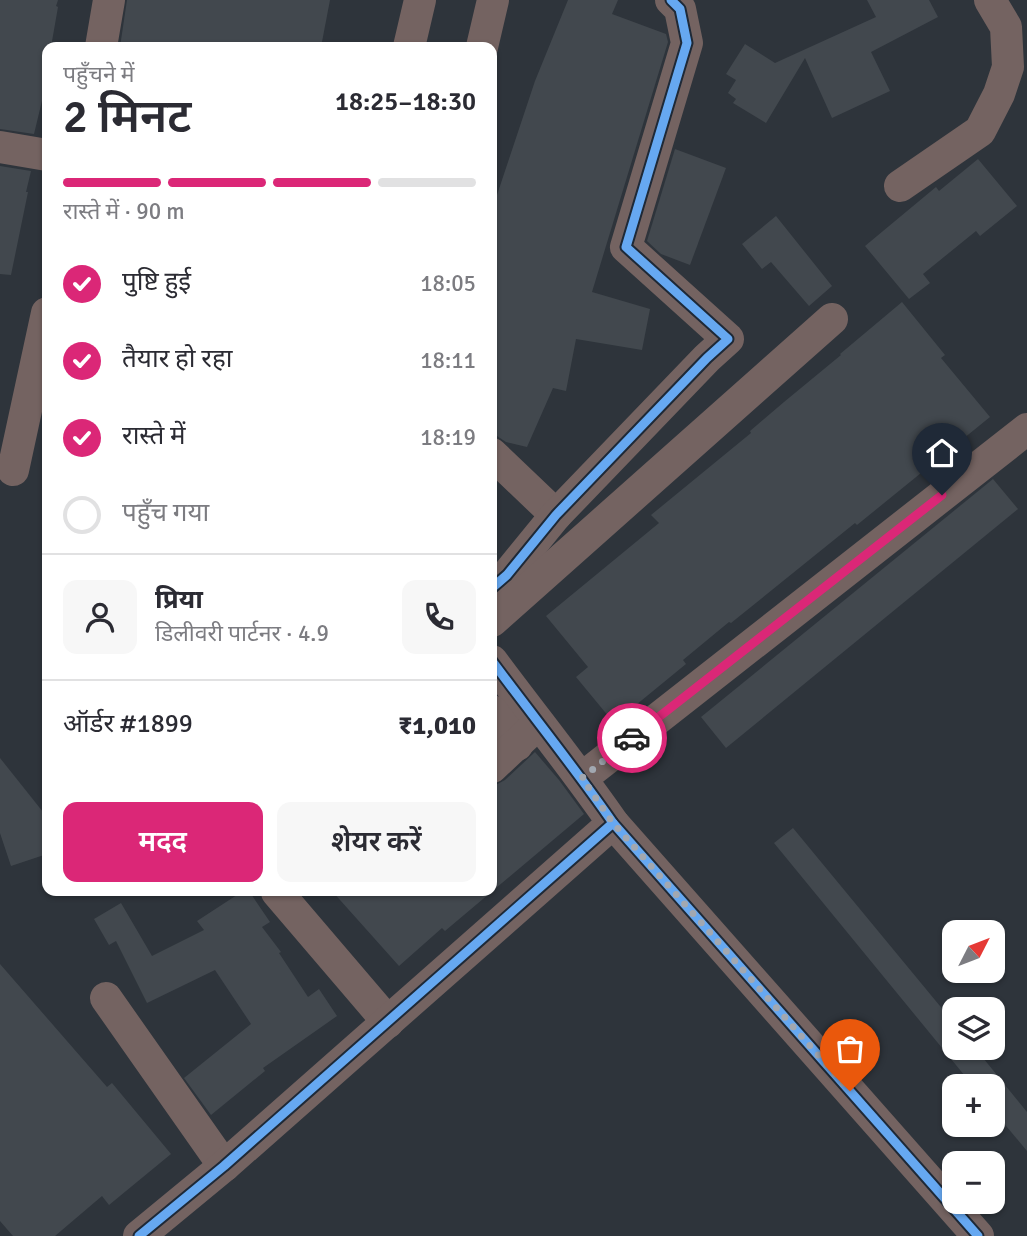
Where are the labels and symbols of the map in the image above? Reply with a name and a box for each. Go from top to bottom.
pin [912,423,972,495]
courier [597,703,667,773]
north arrow [942,920,1004,984]
pin [820,1019,880,1091]

